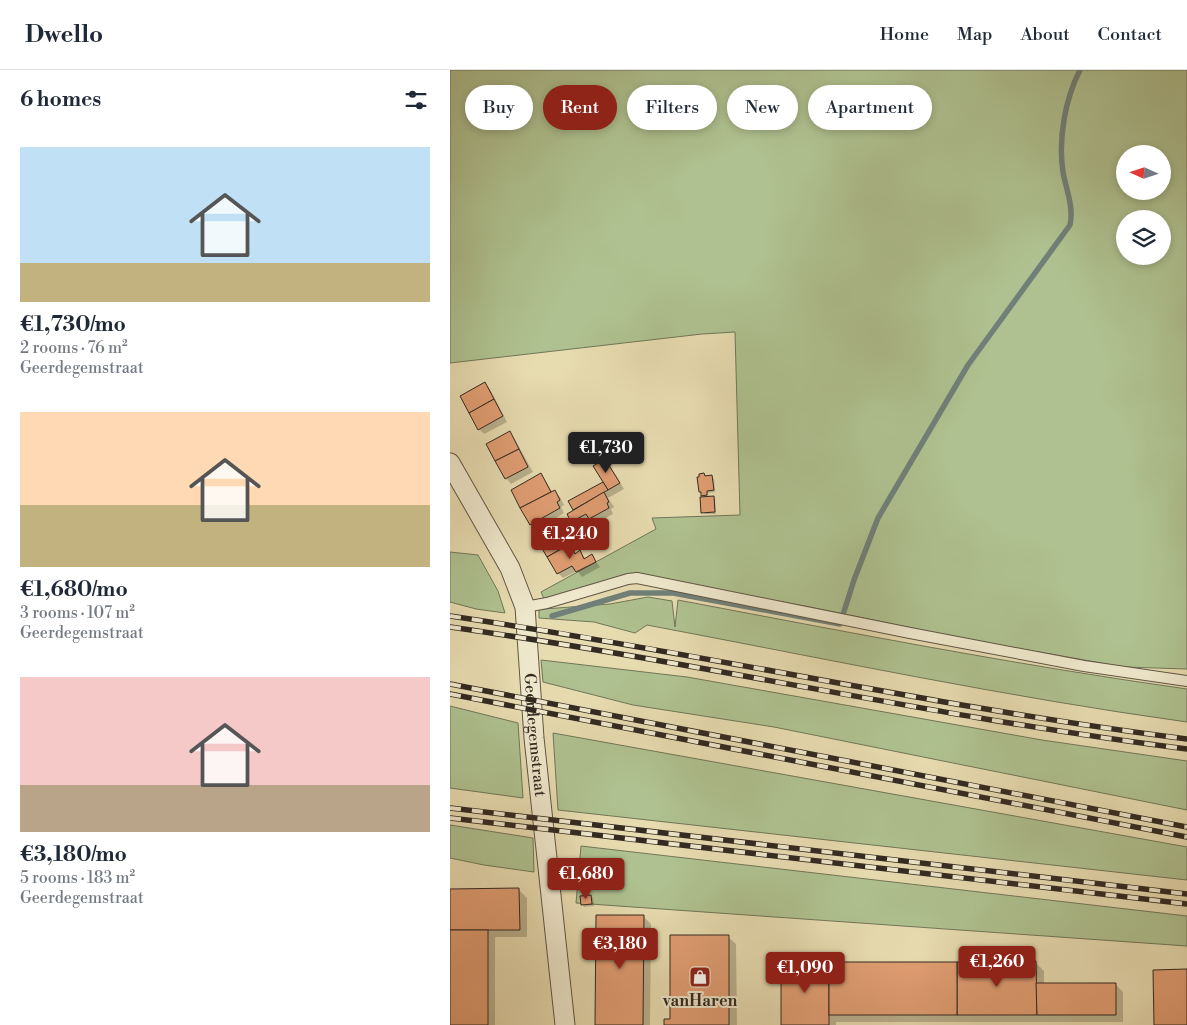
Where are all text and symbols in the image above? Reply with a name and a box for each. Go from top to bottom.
text: Dwello [25,20,103,50]
text: Home [880,23,929,46]
text: Map [957,23,993,46]
text: About [1021,23,1070,46]
text: Contact [1098,23,1162,46]
chip: Buy [465,85,533,130]
chip: Rent [543,85,617,130]
chip: Filters [627,85,717,130]
chip: New [727,85,798,130]
chip: Apartment [808,85,932,130]
icon: filters [402,86,430,114]
text: 6 homes [20,87,101,113]
north arrow [1116,145,1171,200]
map controls [1116,145,1171,265]
icon: home [180,180,270,270]
button: layers [1116,210,1171,265]
text: €1,730/mo [20,312,126,338]
text: 2 rooms · 76 m² [20,338,128,358]
text: Geerdegemstraat [20,358,144,378]
pin: €1,730 [565,432,647,474]
text: €1,730 [579,438,633,458]
icon: home [180,445,270,535]
pin: €1,240 [529,518,611,560]
text: €1,240 [542,524,598,544]
text: €1,680/mo [20,577,128,603]
text: 3 rooms · 107 m² [20,603,135,623]
text: Geerdegemstraat [20,623,144,643]
street label: Geerdegemstraat [520,673,550,798]
icon: home [180,710,270,800]
text: €3,180/mo [20,842,127,868]
pin: €1,680 [545,858,627,900]
text: €1,680 [558,864,614,884]
text: 5 rooms · 183 m² [20,868,135,888]
text: Geerdegemstraat [20,888,144,908]
pin: €3,180 [579,928,661,970]
text: €3,180 [593,934,647,954]
pin: €1,260 [956,946,1038,988]
pin: €1,090 [764,952,846,994]
text: €1,260 [970,952,1024,972]
text: €1,090 [777,958,833,978]
shop icon: vanHaren [688,965,712,989]
place label: vanHaren [662,991,738,1011]

